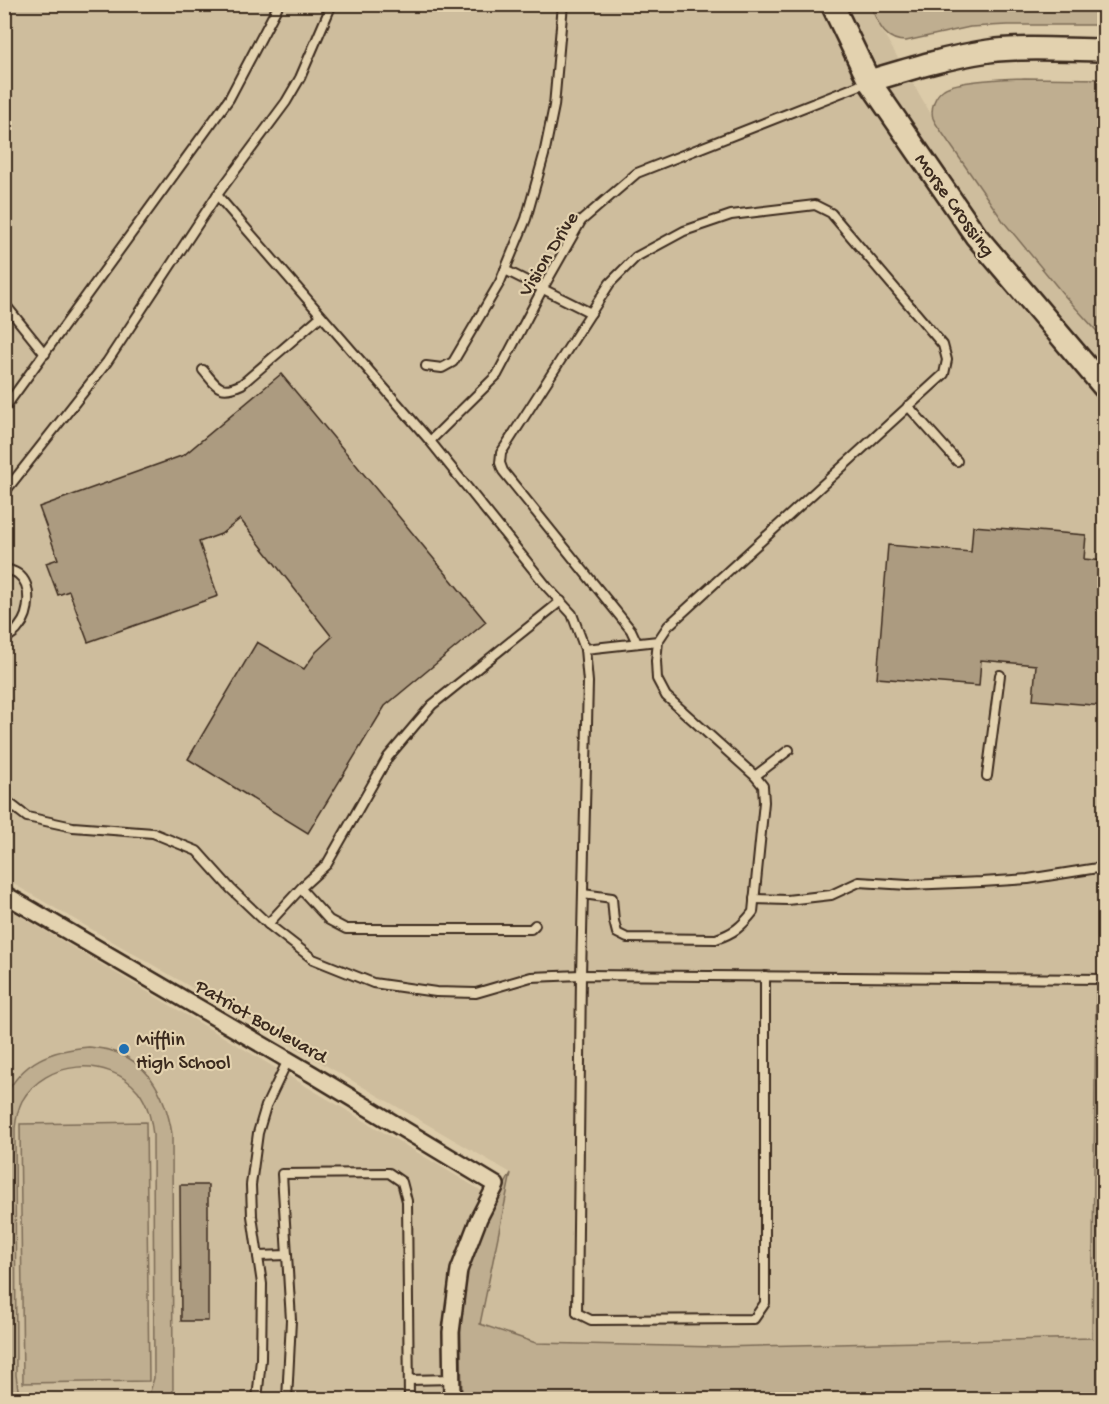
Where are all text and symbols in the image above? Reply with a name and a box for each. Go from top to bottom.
street label: Morse Crossing [908,150,998,262]
street label: Vision Drive [514,208,585,302]
street label: Patriot Boulevard [189,975,332,1071]
place label: Mifflin High School [136,1030,231,1076]
marker: Mifflin High School [117,1042,131,1056]

